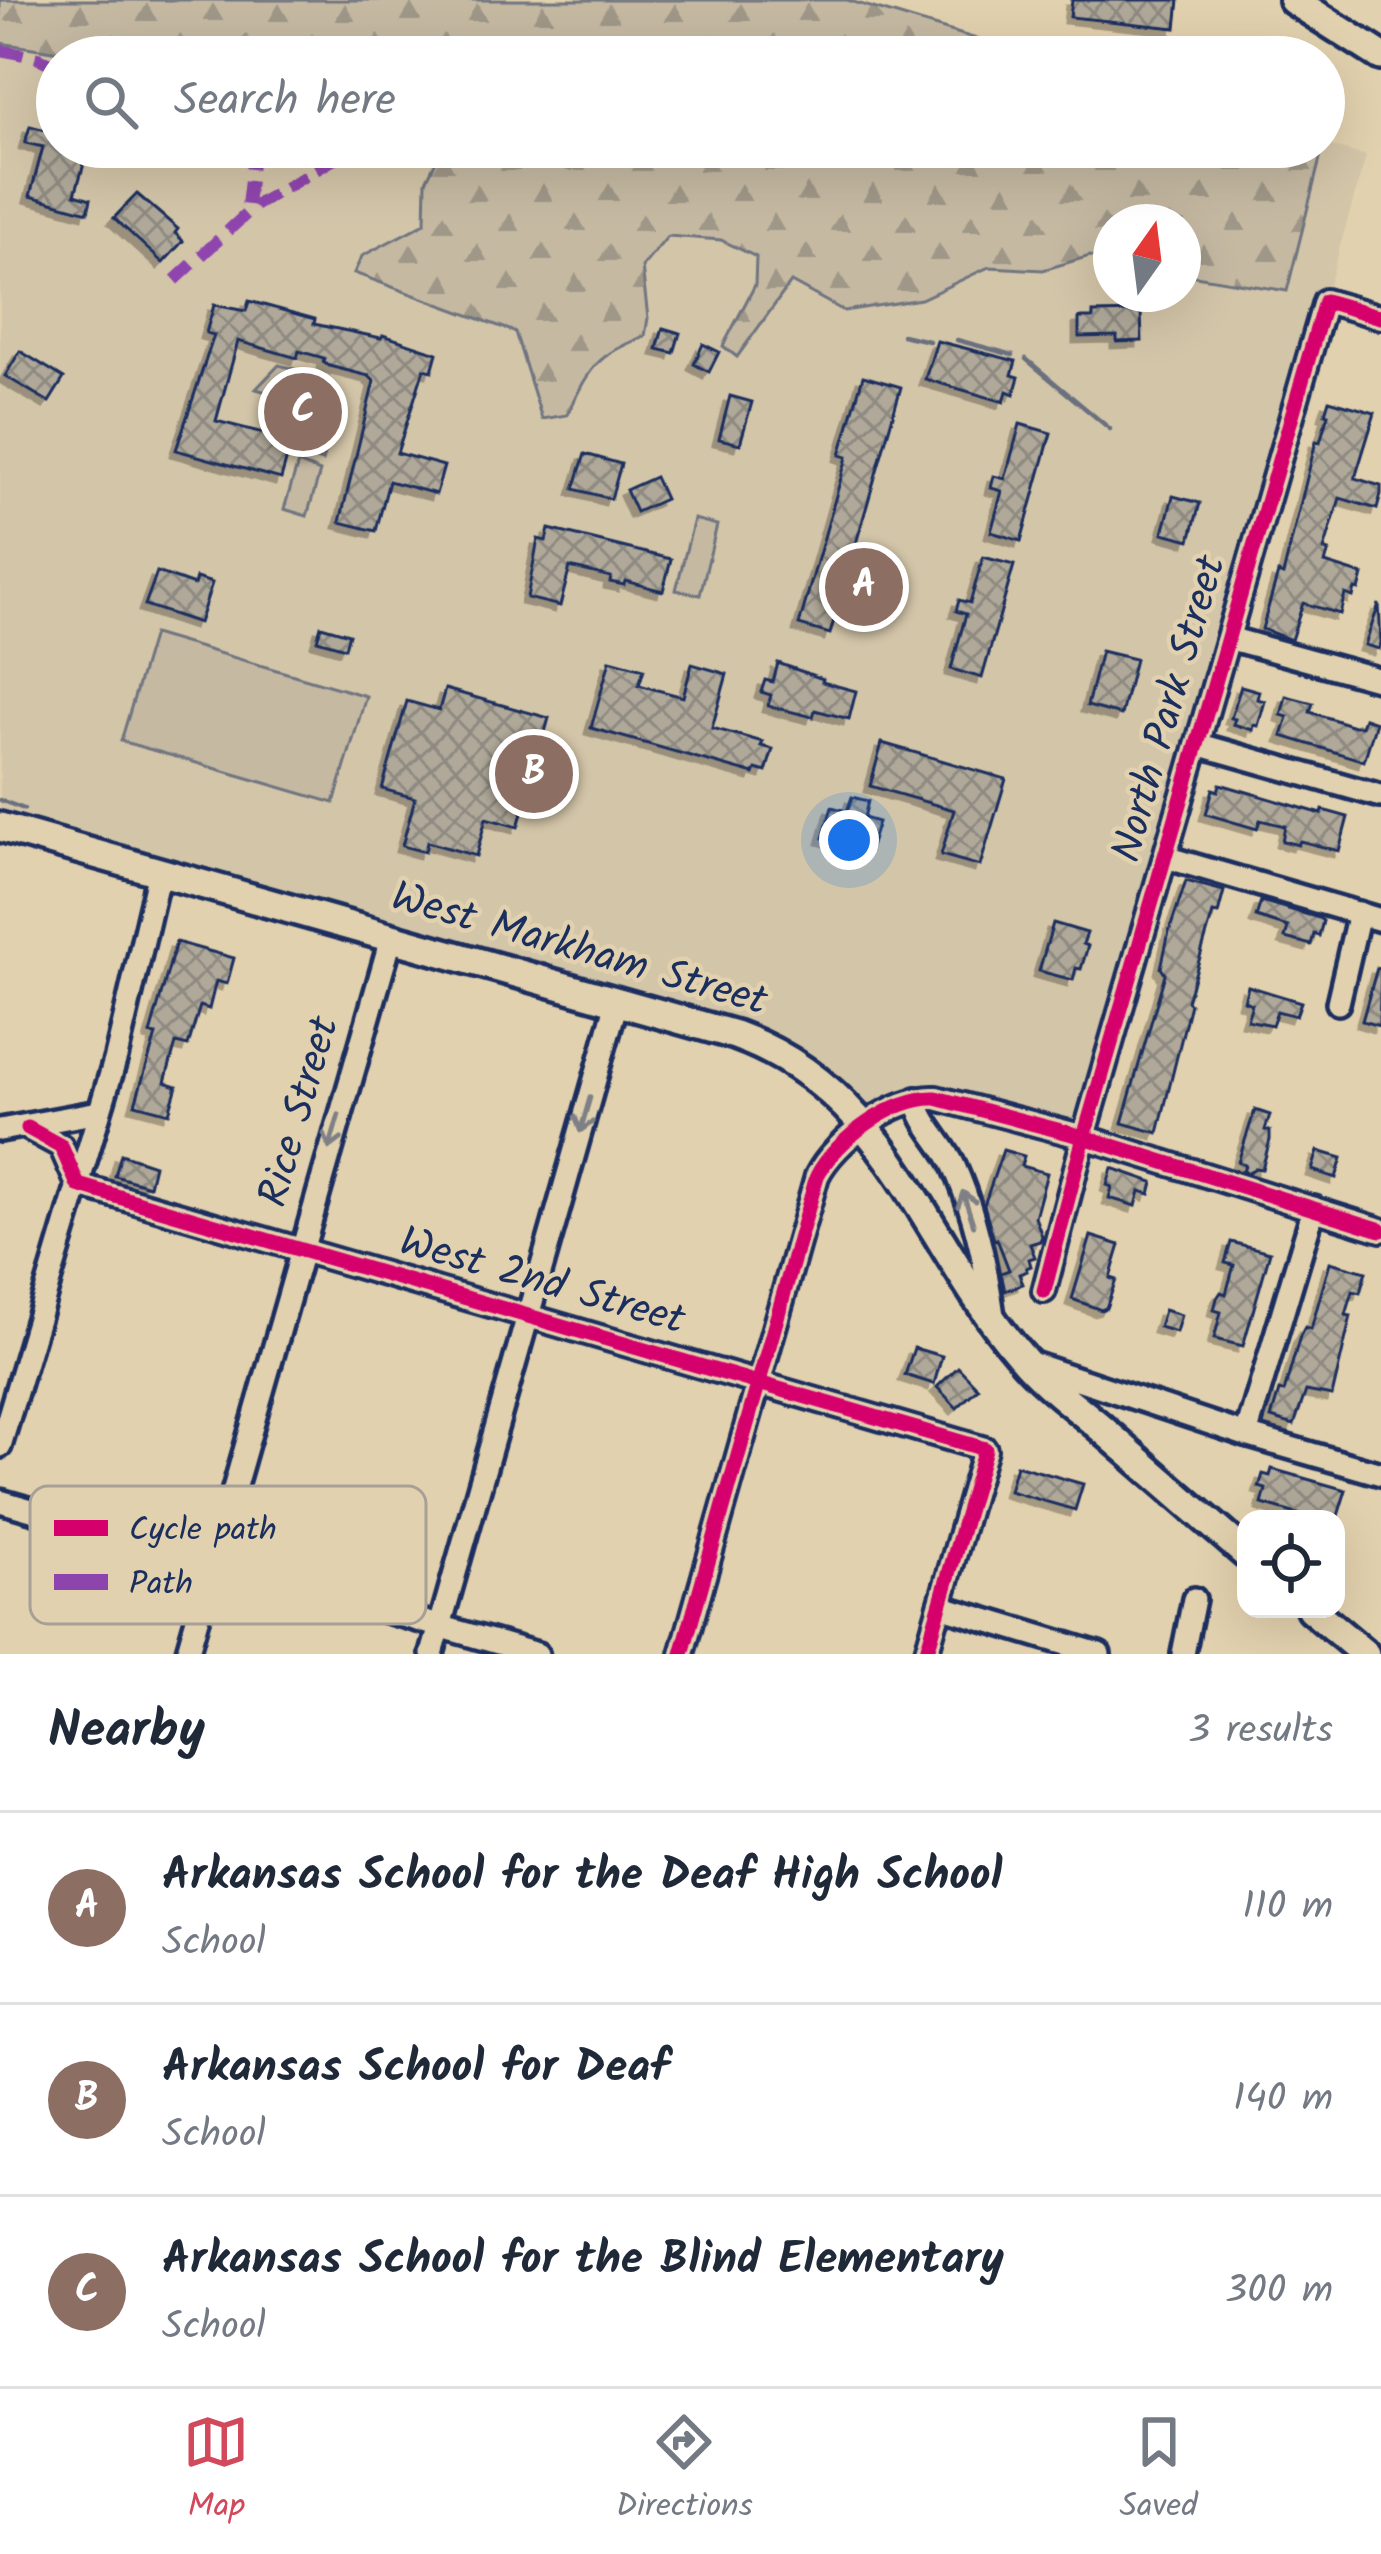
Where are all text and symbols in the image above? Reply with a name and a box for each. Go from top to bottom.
search box [36,36,1345,168]
text: Search here [174,66,396,138]
icon: search [78,69,144,135]
north arrow [1093,204,1201,312]
pin: C [264,367,342,457]
pin: A [825,542,903,632]
street label: North Park Street [1094,547,1246,870]
pin: B [495,729,573,819]
your location [819,810,879,870]
street label: West Markham Street [383,864,776,1036]
street label: Rice Street [241,1008,359,1215]
one-way arrow [572,1095,594,1133]
one-way arrow [322,1112,344,1150]
one-way arrow [956,1190,978,1228]
street label: West 2nd Street [392,1209,693,1355]
legend [30,1486,426,1624]
text: Cycle path [129,1505,277,1558]
map controls [1237,1510,1345,1618]
button: locate [1237,1510,1345,1618]
text: Path [129,1559,193,1612]
text: Nearby [48,1692,205,1773]
text: 3 results [1188,1701,1333,1763]
text: Arkansas School for the Deaf High School [162,1841,1002,1913]
text: A [75,1877,99,1939]
text: 110 m [1242,1877,1333,1939]
text: School [162,1913,266,1975]
text: Arkansas School for Deaf [162,2033,670,2105]
text: B [75,2069,99,2131]
text: 140 m [1233,2069,1333,2131]
text: School [162,2105,266,2167]
text: Arkansas School for the Blind Elementary [162,2225,1004,2297]
text: C [75,2261,99,2323]
text: 300 m [1225,2261,1333,2323]
text: School [162,2297,266,2359]
tab: Map [183,2409,249,2534]
tab: Directions [616,2409,753,2534]
tab: Saved [1119,2409,1198,2534]

